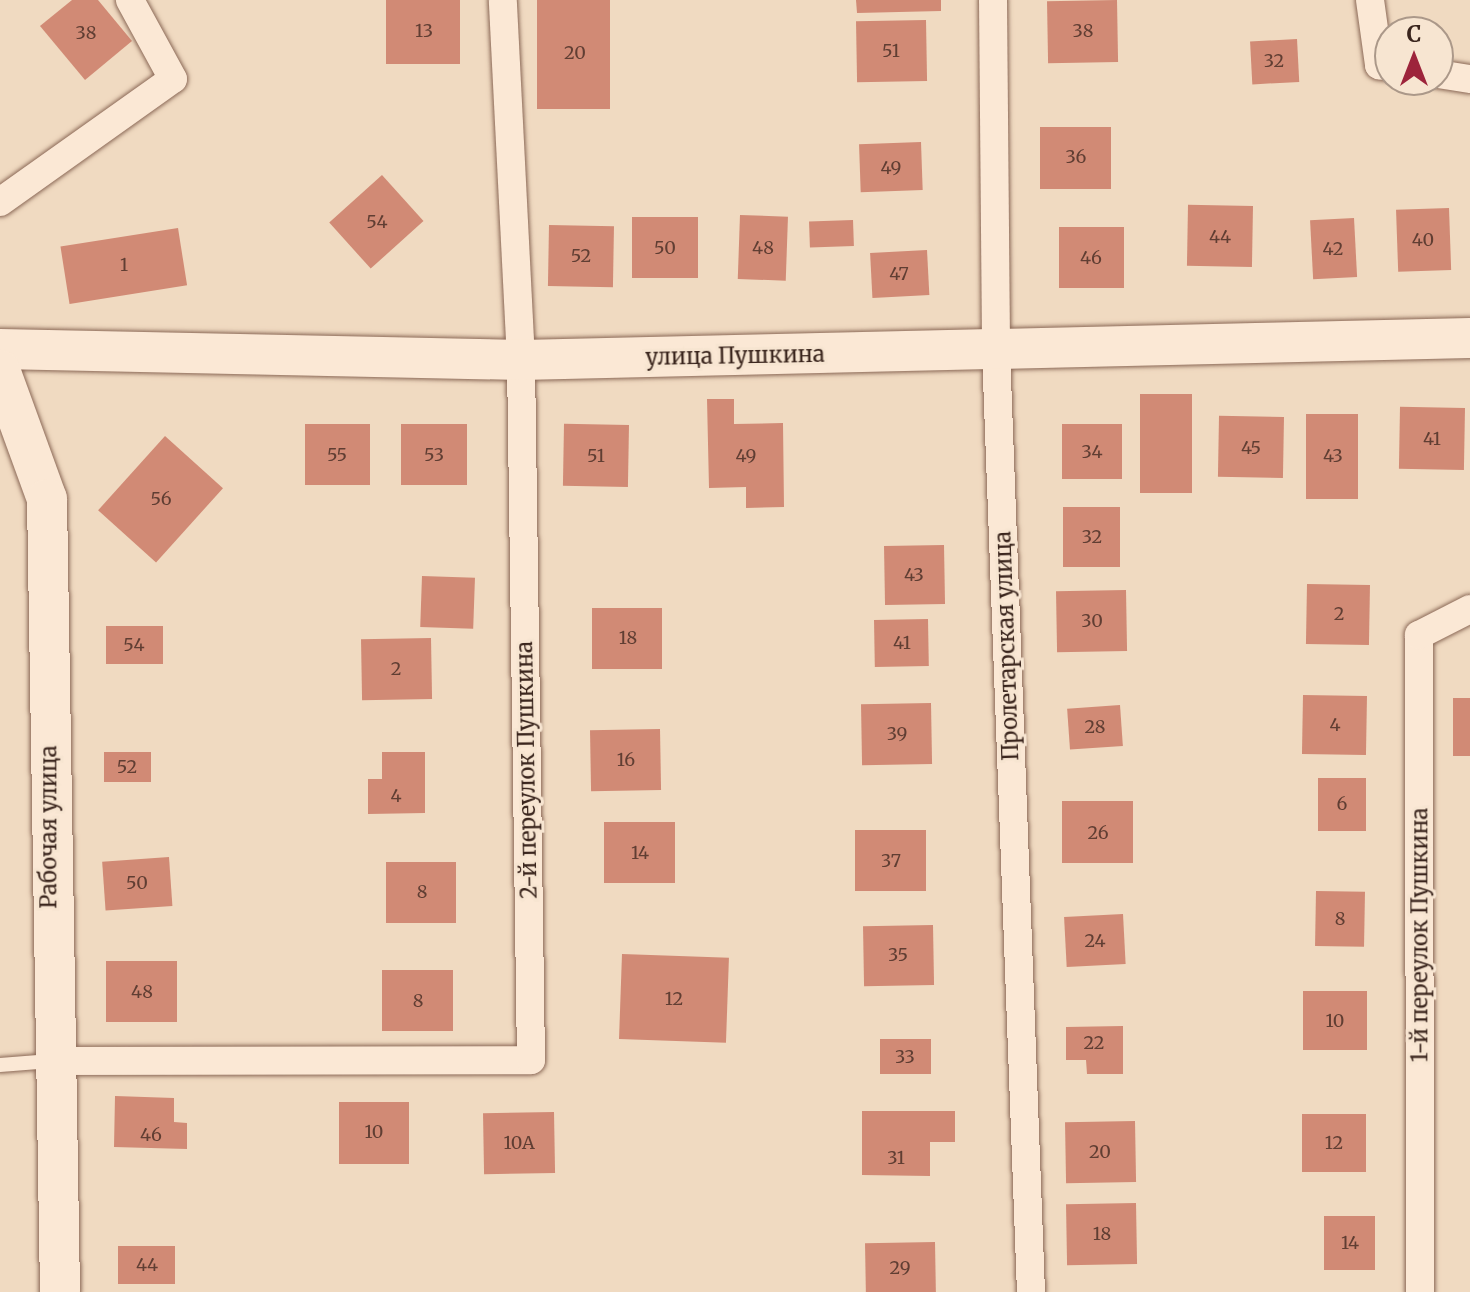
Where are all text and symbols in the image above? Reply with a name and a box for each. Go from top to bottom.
north arrow [1374,16,1454,96]
house number: 13 [415,20,433,42]
house number: 38 [1073,20,1093,42]
text: С [1407,20,1421,48]
house number: 38 [76,22,96,44]
house number: 51 [882,40,900,62]
house number: 20 [564,42,586,64]
house number: 32 [1264,50,1284,72]
house number: 36 [1066,146,1086,168]
house number: 49 [881,157,901,179]
house number: 54 [366,211,388,233]
house number: 44 [1209,226,1231,248]
house number: 40 [1412,229,1434,251]
house number: 50 [654,237,676,259]
house number: 48 [752,237,774,259]
house number: 42 [1323,238,1343,260]
house number: 52 [571,245,591,267]
house number: 46 [1080,247,1102,269]
house number: 1 [120,254,128,276]
house number: 47 [889,263,909,285]
street label: улица Пушкина [645,341,825,371]
house number: 41 [1423,428,1441,450]
house number: 45 [1241,437,1261,459]
house number: 34 [1081,441,1103,463]
house number: 55 [327,444,347,466]
house number: 53 [424,444,444,466]
house number: 51 [587,445,605,467]
house number: 49 [736,445,756,467]
house number: 43 [1323,445,1343,467]
house number: 56 [150,488,172,510]
house number: 32 [1082,526,1102,548]
street label: Пролетарская улица [990,531,1024,761]
house number: 43 [904,564,924,586]
house number: 2 [1334,603,1344,625]
house number: 30 [1081,610,1103,632]
house number: 18 [619,627,637,649]
house number: 41 [893,632,911,654]
house number: 54 [123,634,145,656]
street label: 2-й переулок Пушкина [512,641,542,899]
house number: 2 [391,658,401,680]
house number: 4 [1329,714,1341,736]
house number: 28 [1084,716,1106,738]
house number: 39 [887,723,907,745]
street label: Рабочая улица [36,745,62,909]
house number: 16 [617,749,635,771]
house number: 52 [117,756,137,778]
house number: 4 [390,785,402,807]
house number: 6 [1337,793,1347,815]
street label: 1-й переулок Пушкина [1407,808,1433,1062]
house number: 26 [1087,822,1109,844]
house number: 14 [631,842,649,864]
house number: 37 [881,850,901,872]
house number: 50 [126,872,148,894]
house number: 8 [417,881,427,903]
house number: 8 [1335,908,1345,930]
house number: 24 [1084,930,1106,952]
house number: 35 [888,944,908,966]
house number: 48 [131,981,153,1003]
house number: 12 [665,988,683,1010]
house number: 8 [413,990,423,1012]
house number: 10 [1326,1010,1344,1032]
house number: 22 [1083,1032,1105,1054]
house number: 33 [895,1046,915,1068]
house number: 10 [365,1121,383,1143]
house number: 46 [140,1124,162,1146]
house number: 10А [503,1132,535,1154]
house number: 12 [1325,1132,1343,1154]
house number: 20 [1089,1141,1111,1163]
house number: 31 [887,1147,905,1169]
house number: 18 [1093,1223,1111,1245]
house number: 14 [1341,1232,1359,1254]
house number: 44 [136,1254,158,1276]
house number: 29 [889,1257,911,1279]

